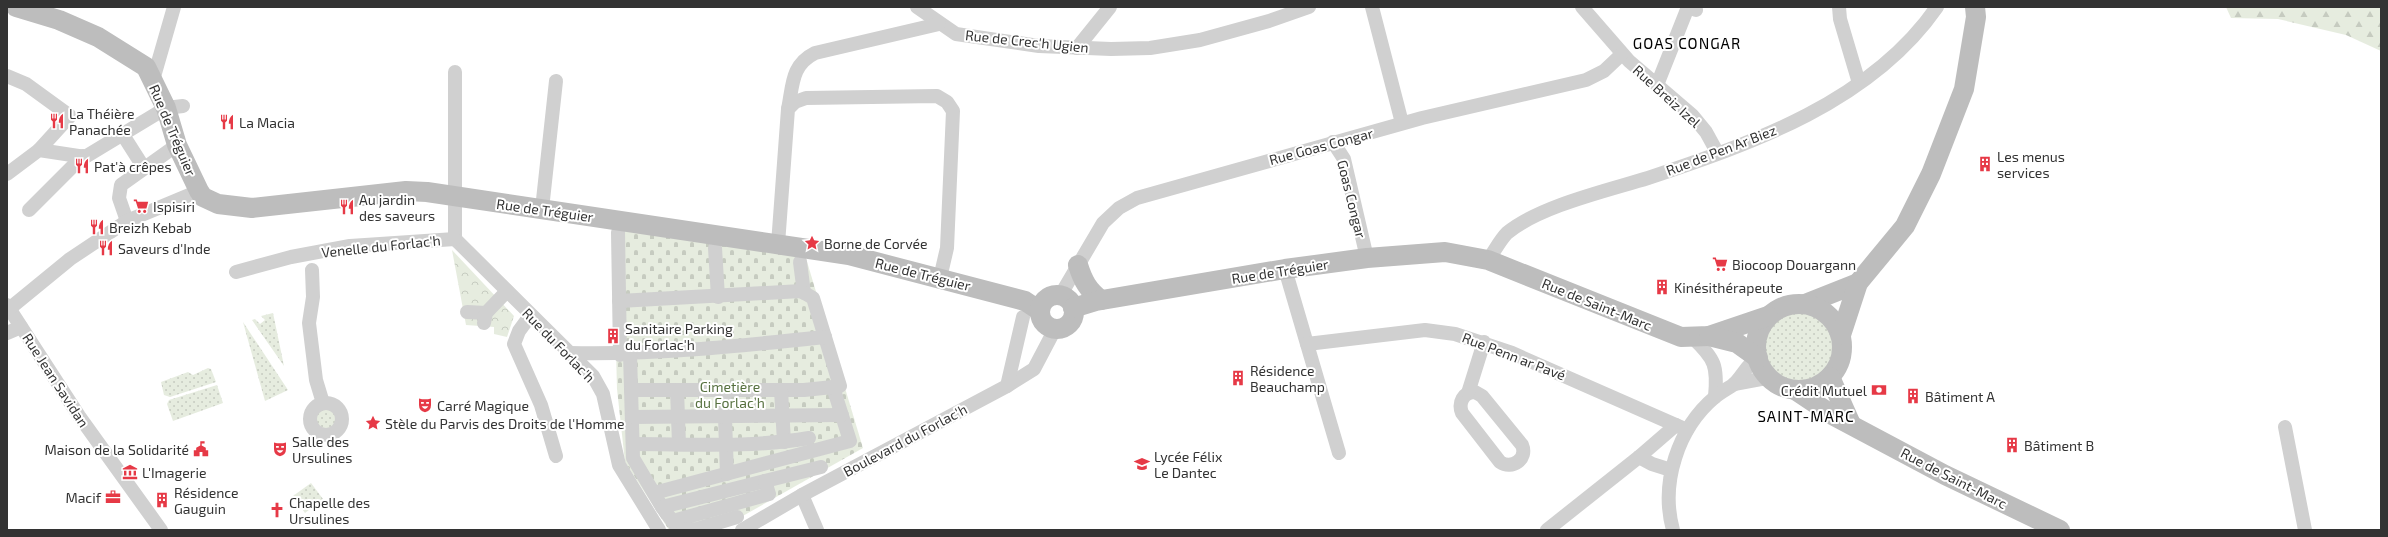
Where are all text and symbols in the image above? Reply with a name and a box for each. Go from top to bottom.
street label: Rue de Crec'h Ugien [964,26,1090,56]
district label: GOAS CONGAR [1633,34,1741,52]
street label: Rue Breiz Izel [1630,61,1705,131]
street label: Rue de Tréguier [146,82,200,179]
place label: La Théière Panachée [69,105,134,138]
restaurant icon: La Théière Panachée [48,112,66,130]
restaurant icon: La Macia [218,113,236,131]
place label: La Macia [239,114,295,131]
street label: Rue de Pen Ar Biez [1664,121,1778,179]
street label: Rue Goas Congar [1267,124,1375,168]
place label: Les menus services [1997,148,2065,181]
building icon: Les menus services [1976,155,1994,173]
restaurant icon: Pat'à crêpes [73,157,91,175]
place label: Pat'à crêpes [94,158,172,175]
street label: Goas Congar [1334,158,1370,240]
place label: Au jardin des saveurs [359,191,435,224]
street label: Rue de Tréguier [495,195,595,225]
supermarket icon: Ispisiri [132,197,150,215]
place label: Ispisiri [153,198,195,215]
restaurant icon: Au jardin des saveurs [338,198,356,216]
restaurant icon: Breizh Kebab [88,218,106,236]
place label: Breizh Kebab [109,219,192,236]
street label: Venelle du Forlac'h [320,231,442,261]
place icon: Borne de Corvée [803,234,821,252]
place label: Borne de Corvée [824,235,928,252]
restaurant icon: Saveurs d'Inde [97,239,115,257]
place label: Saveurs d'Inde [118,240,211,257]
street label: Rue de Tréguier [873,254,973,294]
street label: Rue de Tréguier [1230,255,1330,287]
supermarket icon: Biocoop Douargann [1711,255,1729,273]
place label: Biocoop Douargann [1732,256,1856,273]
street label: Rue de Saint-Marc [1540,274,1655,334]
building icon: Kinésithérapeute [1653,278,1671,296]
place label: Kinésithérapeute [1674,279,1783,296]
street label: Rue du Forlac'h [519,304,599,386]
place label: Sanitaire Parking du Forlac'h [625,320,733,353]
building icon: Sanitaire Parking du Forlac'h [604,327,622,345]
street label: Rue Penn ar Pavé [1460,328,1568,384]
street label: Rue Jean Savidan [19,330,93,430]
place label: Résidence Beauchamp [1250,362,1325,395]
building icon: Résidence Beauchamp [1229,369,1247,387]
park label: Cimetière du Forlac’h [695,378,765,411]
bank icon: Crédit Mutuel [1870,381,1888,399]
place label: Crédit Mutuel [1781,382,1868,399]
building icon: Bâtiment A [1904,387,1922,405]
place label: Bâtiment A [1925,388,1995,405]
theatre icon: Carré Magique [416,396,434,414]
place label: Carré Magique [437,397,529,414]
street label: Boulevard du Forlac'h [840,400,970,480]
district label: SAINT-MARC [1757,407,1855,425]
place icon: Stèle du Parvis des Droits de l'Homme [364,414,382,432]
place label: Stèle du Parvis des Droits de l'Homme [385,415,624,432]
place label: Salle des Ursulines [292,433,352,466]
building icon: Bâtiment B [2003,436,2021,454]
place label: Bâtiment B [2024,437,2094,454]
public building icon: Maison de la Solidarité [192,440,210,458]
theatre icon: Salle des Ursulines [271,440,289,458]
place label: Maison de la Solidarité [45,441,189,458]
street label: Rue de Saint-Marc [1898,444,2010,512]
place label: Lycée Félix Le Dantec [1154,448,1223,481]
school or university icon: Lycée Félix Le Dantec [1133,455,1151,473]
museum icon: L'Imagerie [121,463,139,481]
place label: L'Imagerie [142,464,206,481]
place label: Résidence Gauguin [174,484,239,517]
office icon: Macif [104,488,122,506]
place label: Macif [65,489,102,506]
building icon: Résidence Gauguin [153,491,171,509]
place label: Chapelle des Ursulines [289,494,370,527]
church icon: Chapelle des Ursulines [268,501,286,519]

